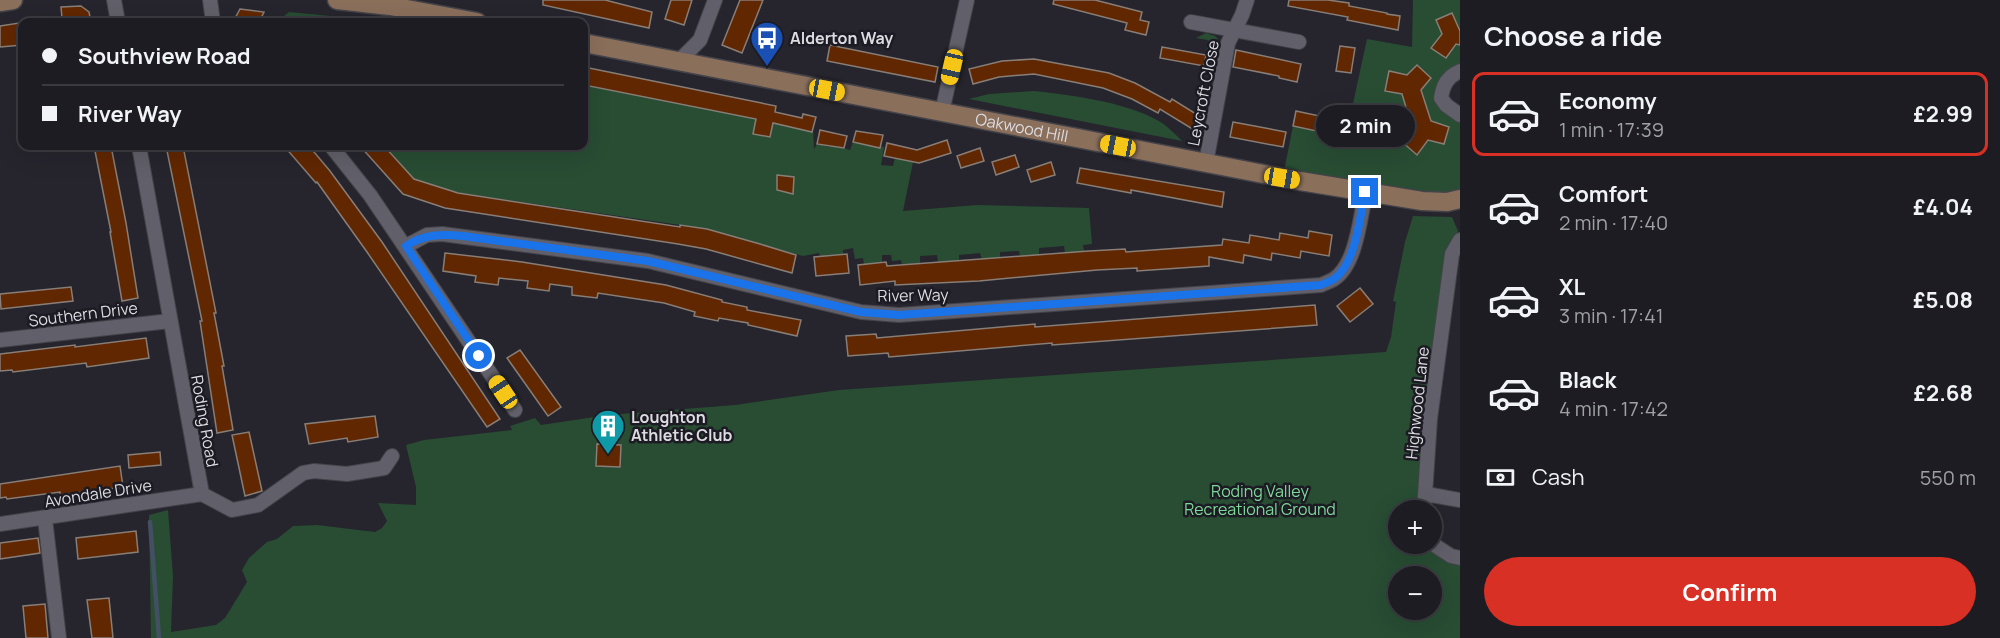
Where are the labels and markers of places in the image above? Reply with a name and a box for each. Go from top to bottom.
bus stop icon: Alderton Way [749,20,785,67]
place label: Alderton Way [790,27,893,49]
place label: Loughton Athletic Club [631,406,733,446]
building icon: Loughton Athletic Club [590,408,626,455]

